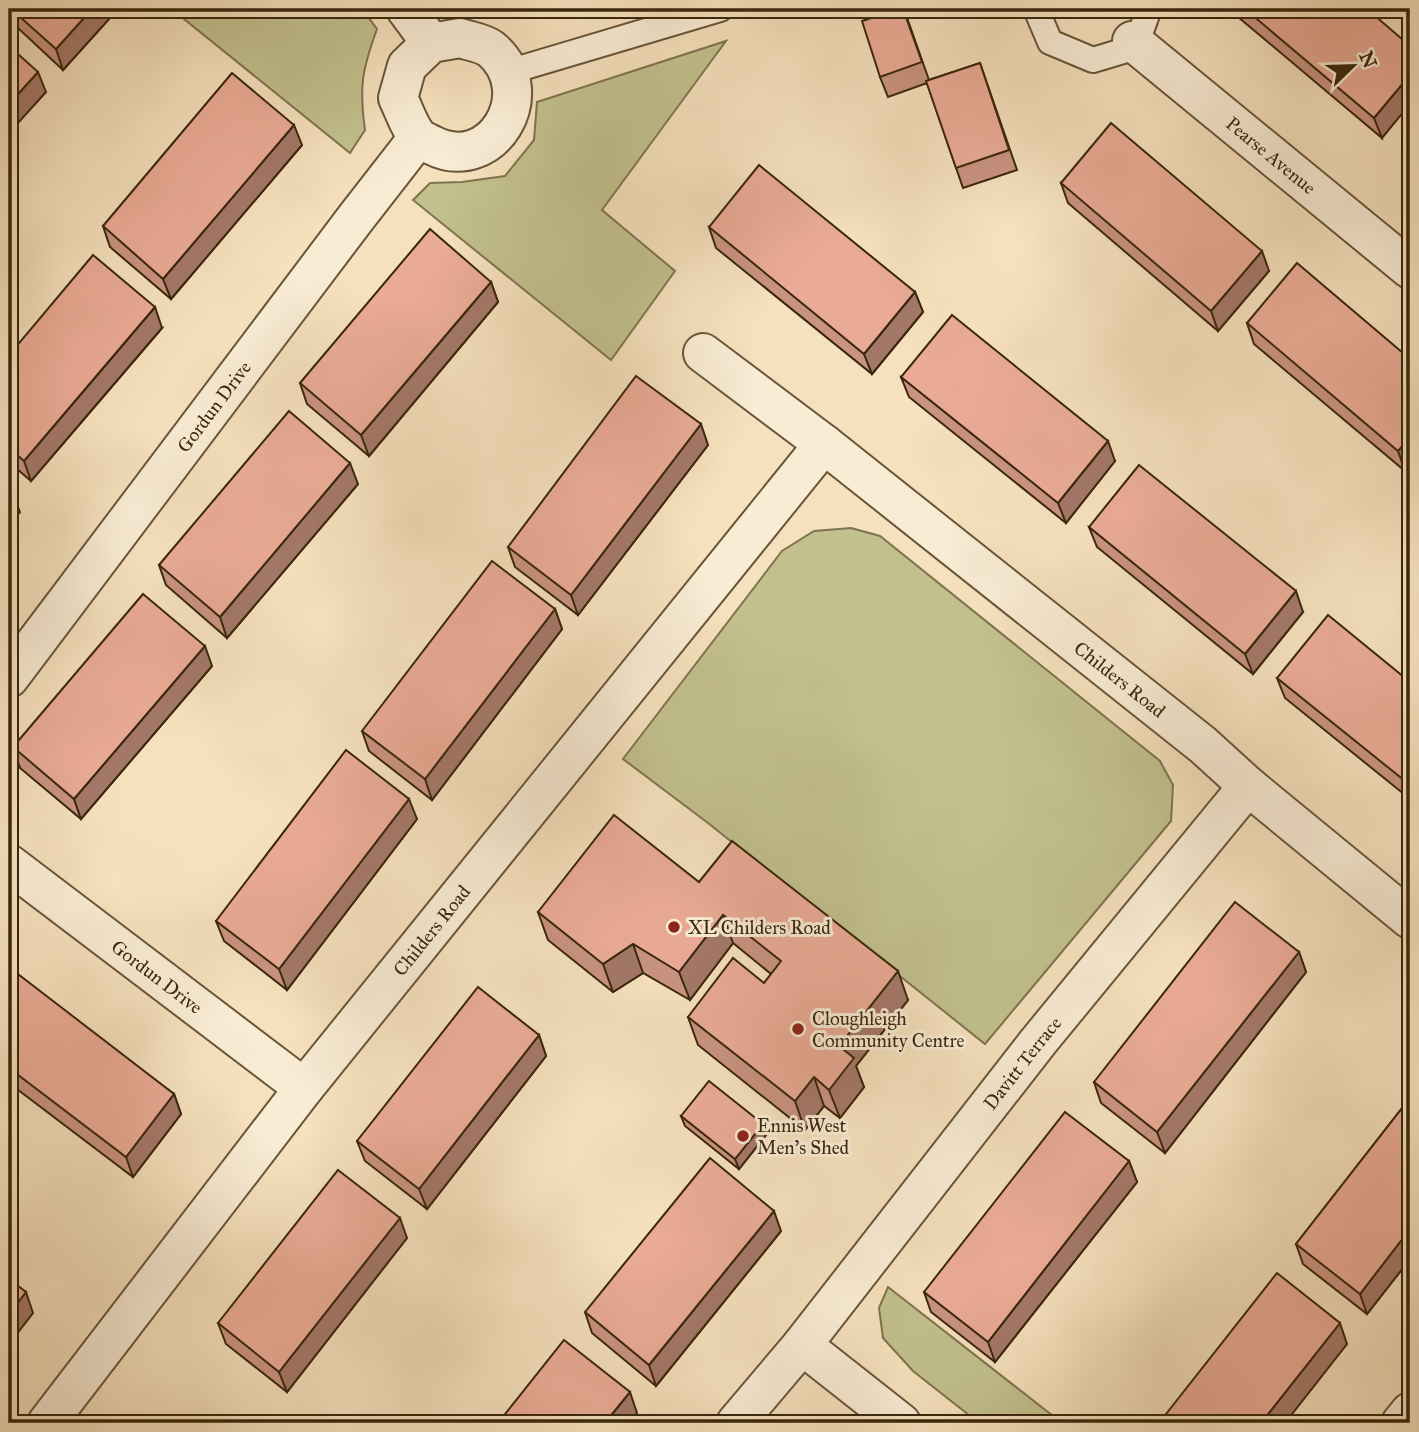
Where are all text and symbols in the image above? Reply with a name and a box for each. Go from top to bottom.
north arrow [1318,32,1388,102]
text: N [1354,48,1382,71]
street label: Pearse Avenue [1221,112,1321,199]
street label: Gordun Drive [172,356,256,457]
street label: Childers Road [1070,636,1170,723]
street label: Childers Road [388,880,476,981]
place label: XL Childers Road [688,916,831,939]
marker: XL Childers Road [666,919,682,935]
street label: Gordun Drive [107,935,207,1019]
place label: Cloughleigh Community Centre [812,1007,964,1052]
street label: Davitt Terrace [979,1012,1066,1114]
marker: Cloughleigh Community Centre [790,1021,806,1037]
place label: Ennis West Men's Shed [757,1114,850,1159]
marker: Ennis West Men's Shed [735,1128,751,1144]

